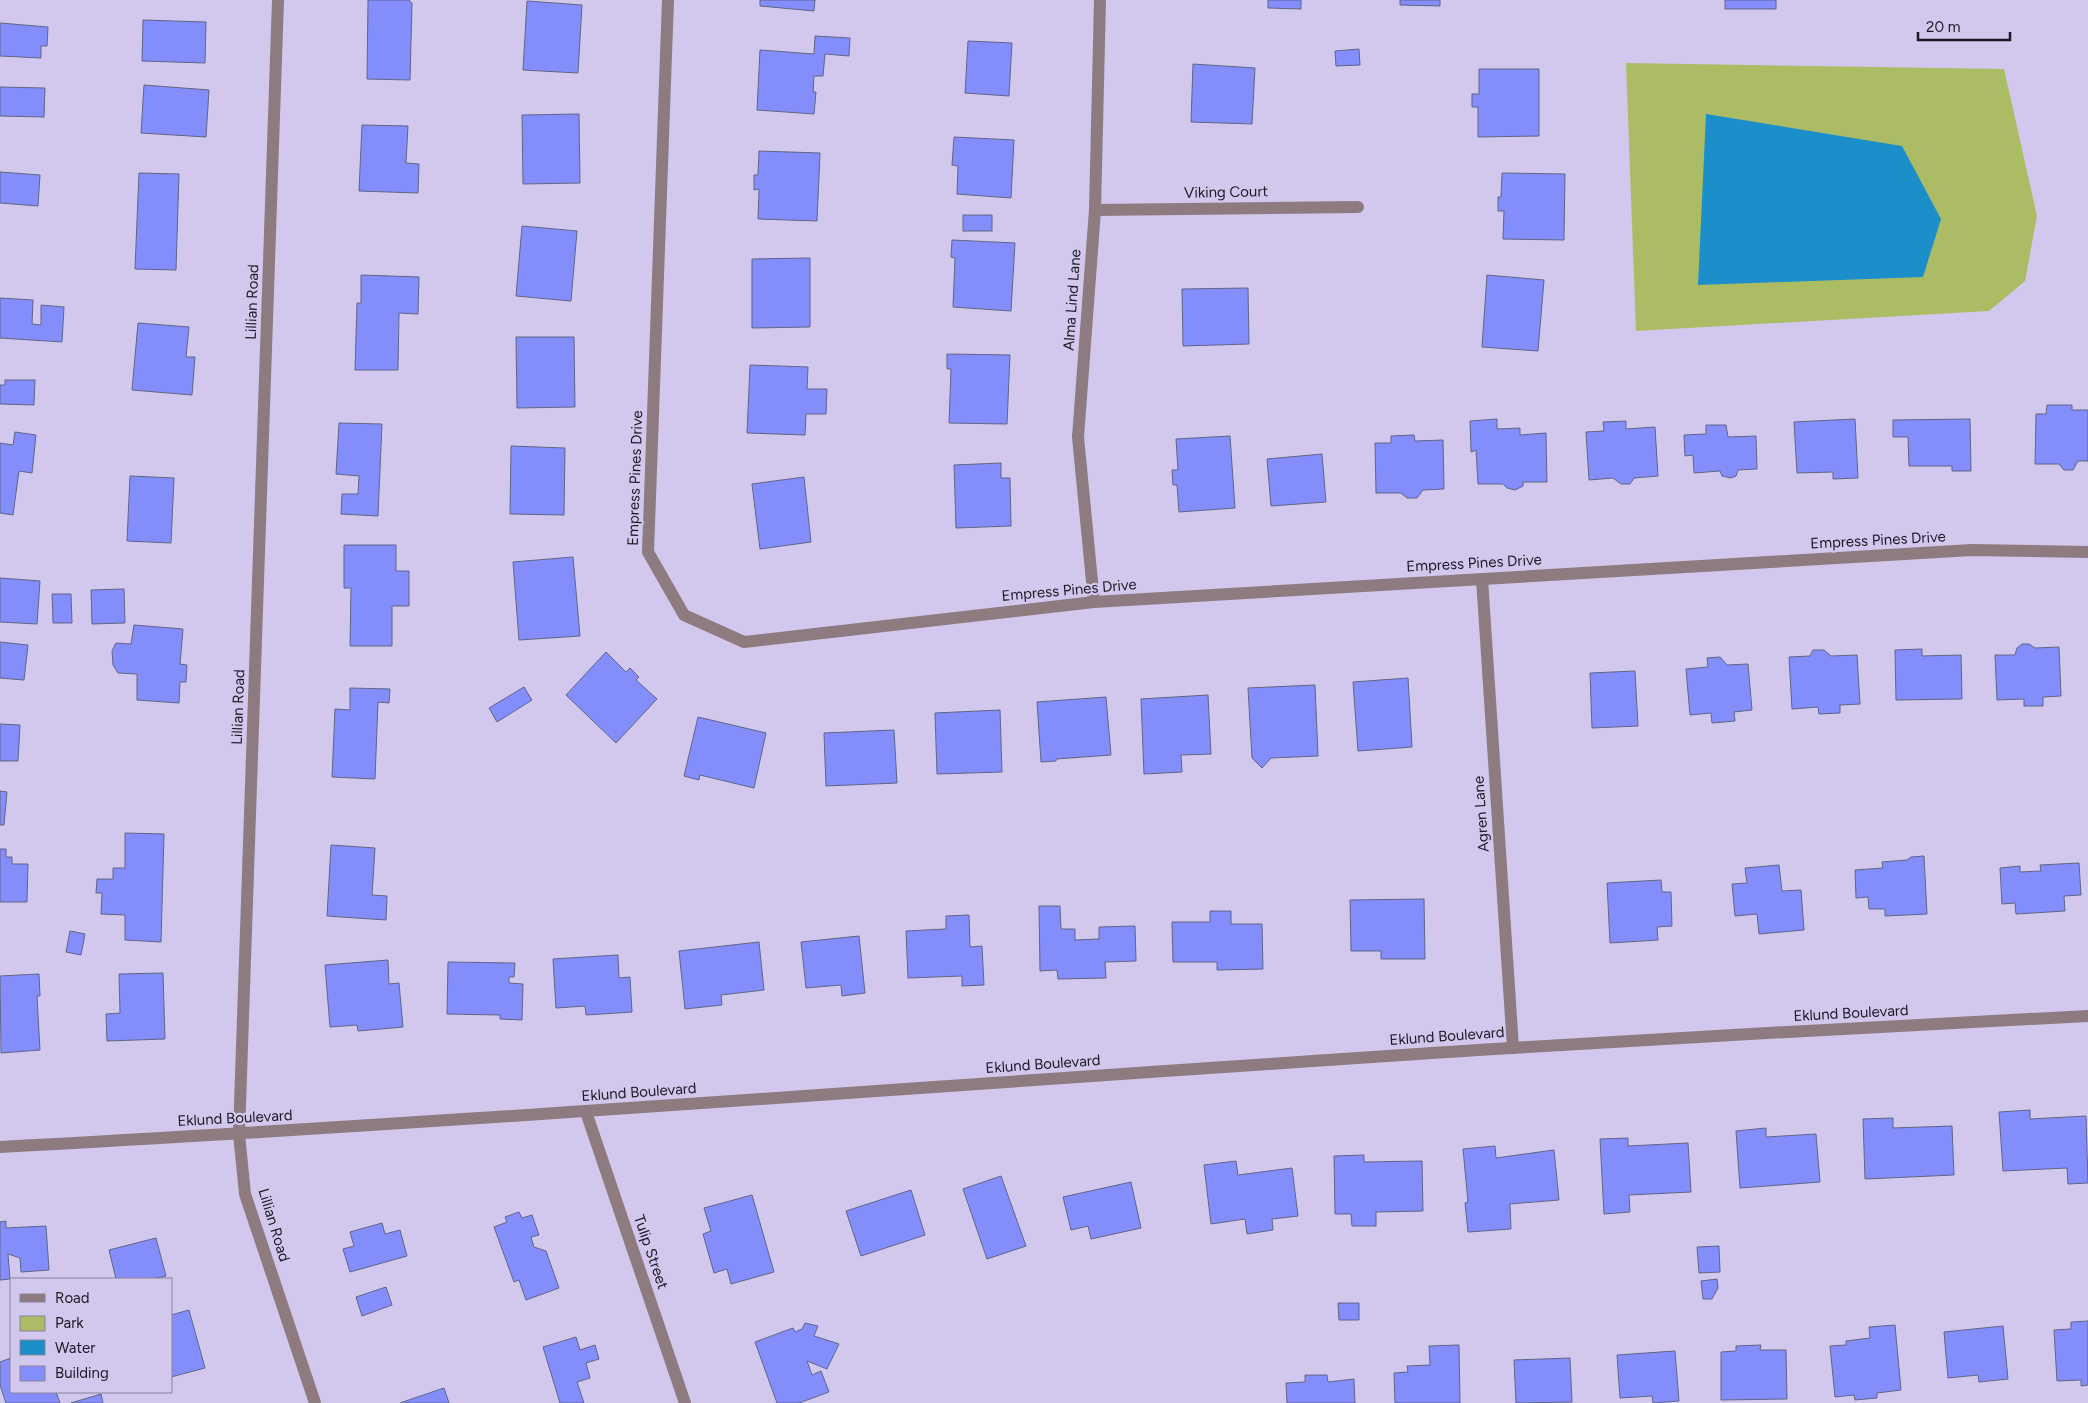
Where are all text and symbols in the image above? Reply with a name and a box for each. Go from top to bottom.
scale bar [1918,10,2010,42]
text: 20 m [1926,18,1960,36]
street label: Viking Court [1184,182,1269,202]
street label: Alma Lind Lane [1059,249,1085,351]
street label: Lillian Road [242,264,262,340]
street label: Empress Pines Drive [624,410,646,546]
street label: Empress Pines Drive [1810,527,1946,553]
street label: Empress Pines Drive [1406,550,1542,576]
street label: Empress Pines Drive [1001,575,1137,605]
street label: Lillian Road [228,669,248,745]
street label: Agren Lane [1469,775,1493,853]
street label: Eklund Boulevard [1793,1001,1909,1025]
street label: Eklund Boulevard [1389,1023,1505,1049]
street label: Eklund Boulevard [985,1051,1101,1077]
street label: Eklund Boulevard [581,1079,697,1105]
street label: Eklund Boulevard [177,1106,293,1130]
street label: Lillian Road [254,1186,294,1264]
street label: Tulip Street [630,1213,672,1292]
legend [10,1278,172,1393]
text: Road [55,1289,90,1307]
text: Park [55,1314,84,1332]
text: Water [55,1339,95,1357]
text: Building [55,1364,109,1382]

